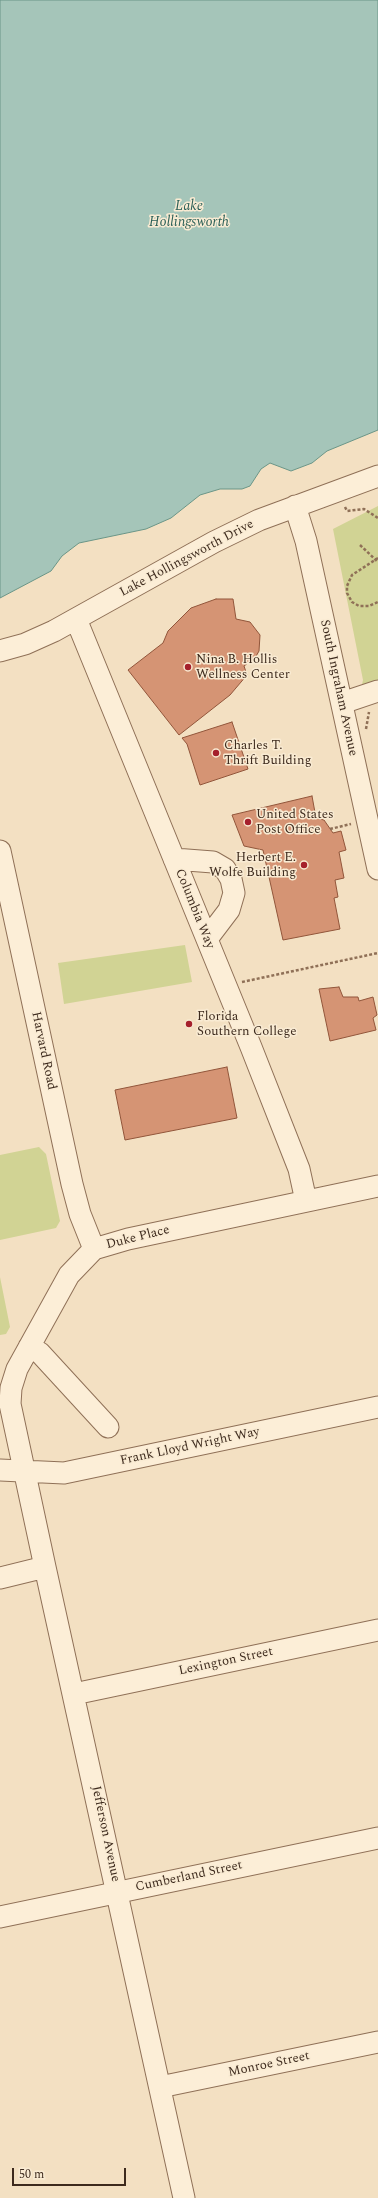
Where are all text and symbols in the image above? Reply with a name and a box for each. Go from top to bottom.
water label: Lake Hollingsworth [149,199,229,232]
street label: Lake Hollingsworth Drive [117,517,257,601]
street label: South Ingraham Avenue [316,618,360,758]
place label: Nina B. Hollis Wellness Center [196,652,290,683]
marker: Nina B. Hollis Wellness Center [183,662,193,672]
place label: Charles T. Thrift Building [224,738,312,769]
marker: Charles T. Thrift Building [211,748,221,758]
place label: United States Post Office [256,807,334,838]
marker: United States Post Office [243,817,253,827]
place label: Herbert E. Wolfe Building [209,850,296,881]
marker: Herbert E. Wolfe Building [299,860,309,870]
street label: Columbia Way [171,867,217,951]
place label: Florida Southern College [197,1009,297,1040]
street label: Harvard Road [27,1010,59,1092]
marker: Florida Southern College [184,1019,194,1029]
street label: Duke Place [105,1223,171,1253]
street label: Frank Lloyd Wright Way [119,1425,261,1469]
street label: Lexington Street [177,1644,275,1680]
street label: Jefferson Avenue [87,1785,123,1883]
street label: Cumberland Street [134,1858,244,1896]
street label: Monroe Street [227,2049,311,2081]
scale bar [14,2160,128,2186]
text: 50 m [19,2165,44,2184]

